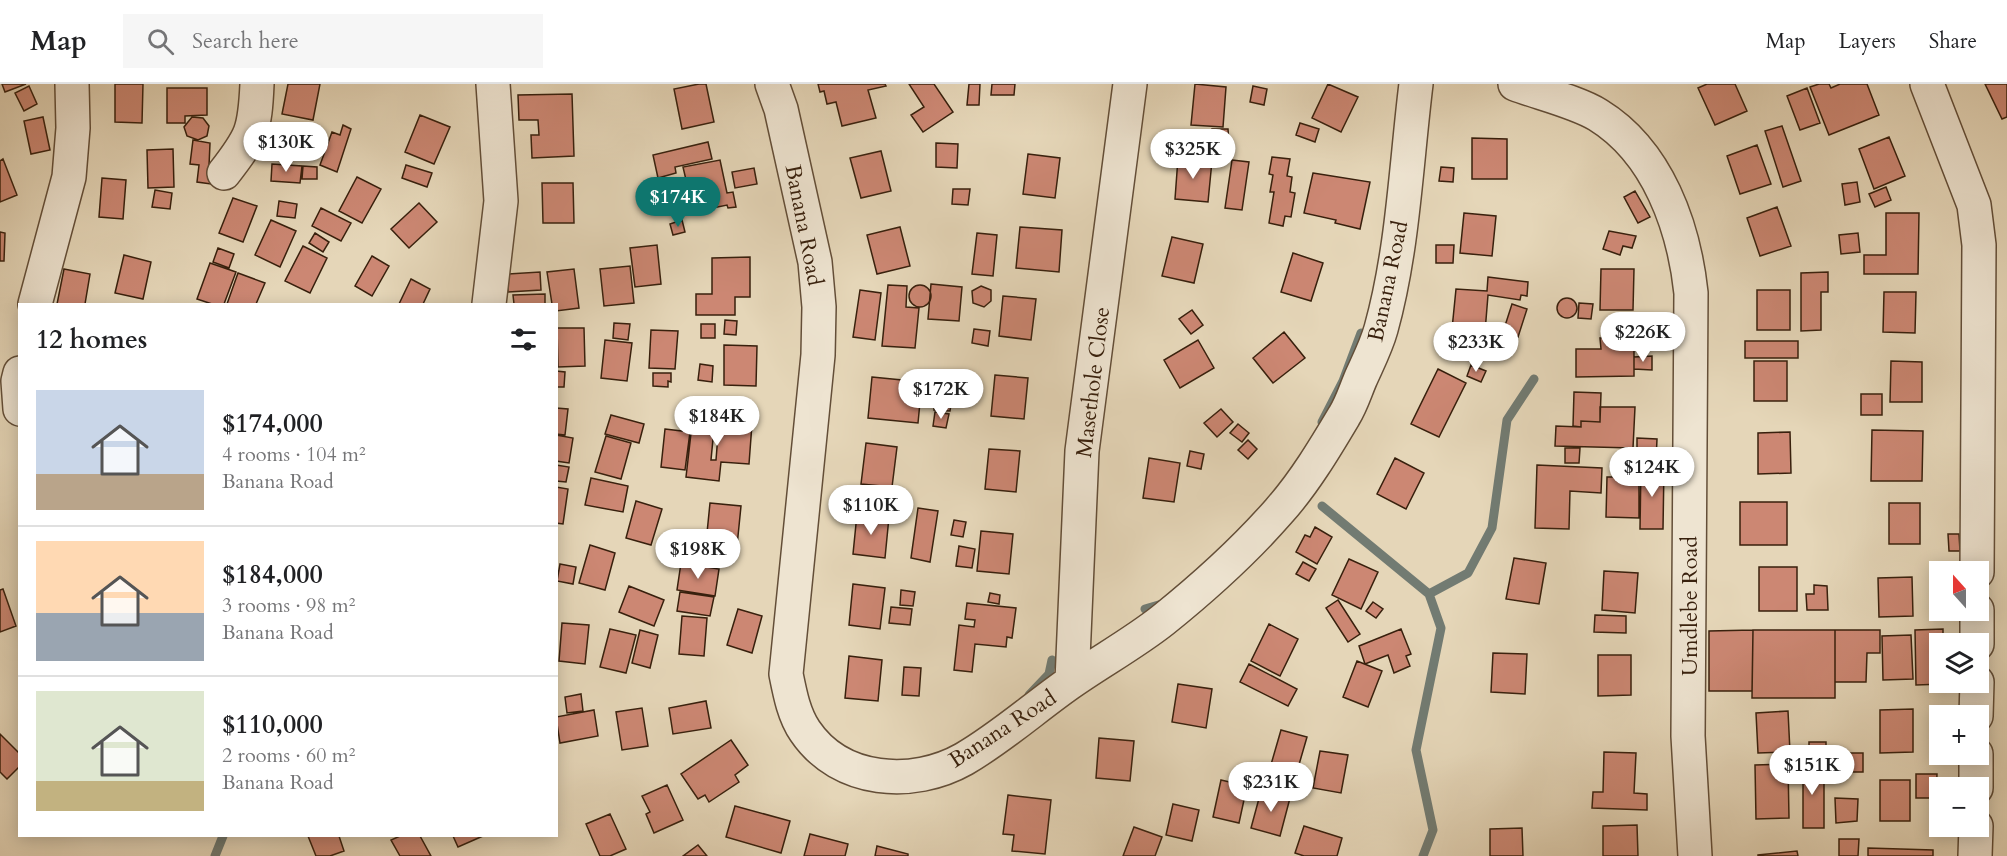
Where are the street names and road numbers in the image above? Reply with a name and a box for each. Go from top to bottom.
street label: Banana Road [778,162,831,289]
street label: Banana Road [1361,218,1415,344]
street label: Masethole Close [1069,305,1117,459]
street label: Umdlebe Road [1675,536,1705,676]
street label: Banana Road [943,683,1062,775]

